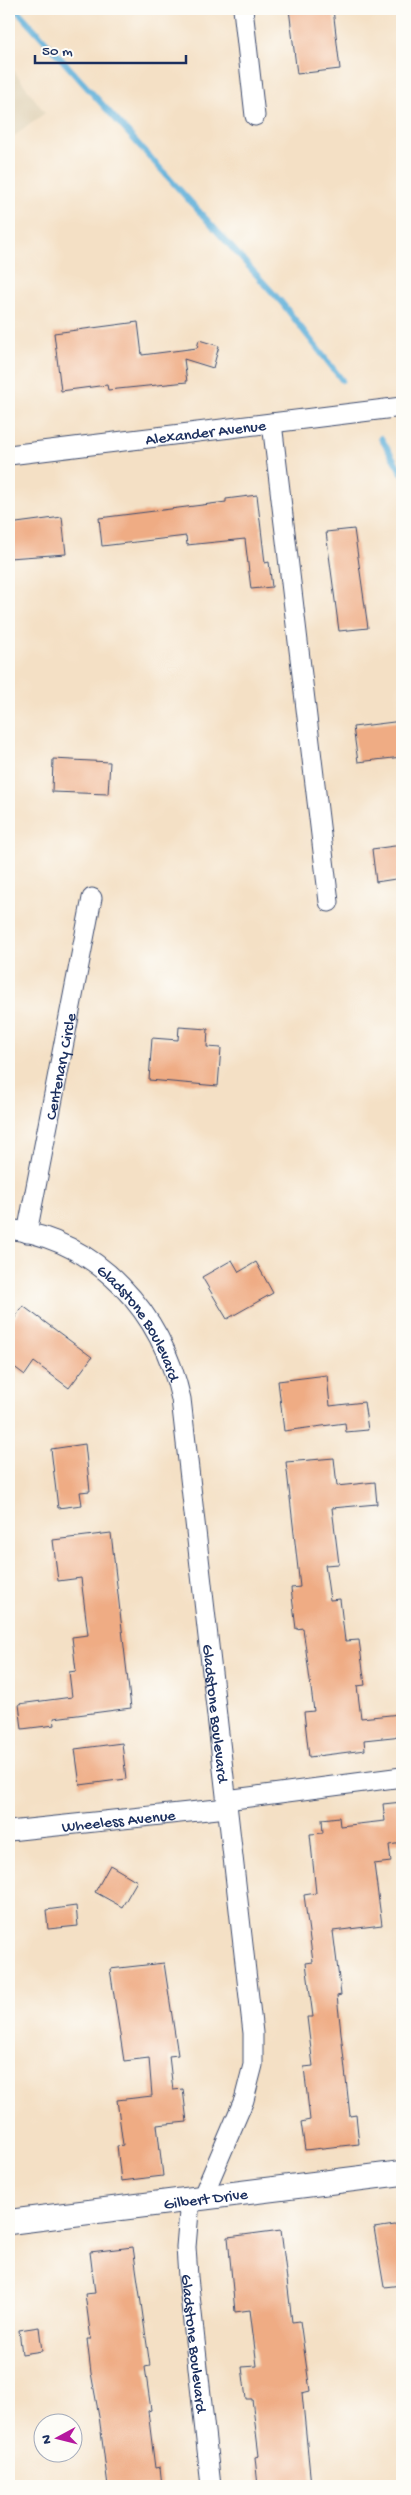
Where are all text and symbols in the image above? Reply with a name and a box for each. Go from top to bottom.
scale bar [35,32,186,64]
text: 50 m [42,43,73,61]
street label: Alexander Avenue [145,418,268,451]
street label: Centenary Circle [43,1011,83,1122]
street label: Gladstone Boulevard [92,1262,182,1386]
street label: Gladstone Boulevard [196,1643,231,1785]
street label: Wheeless Avenue [61,1807,177,1838]
street label: Gilbert Drive [163,2186,250,2216]
street label: Gladstone Boulevard [175,2274,209,2416]
north arrow [32,2412,82,2462]
text: N [39,2434,57,2445]

